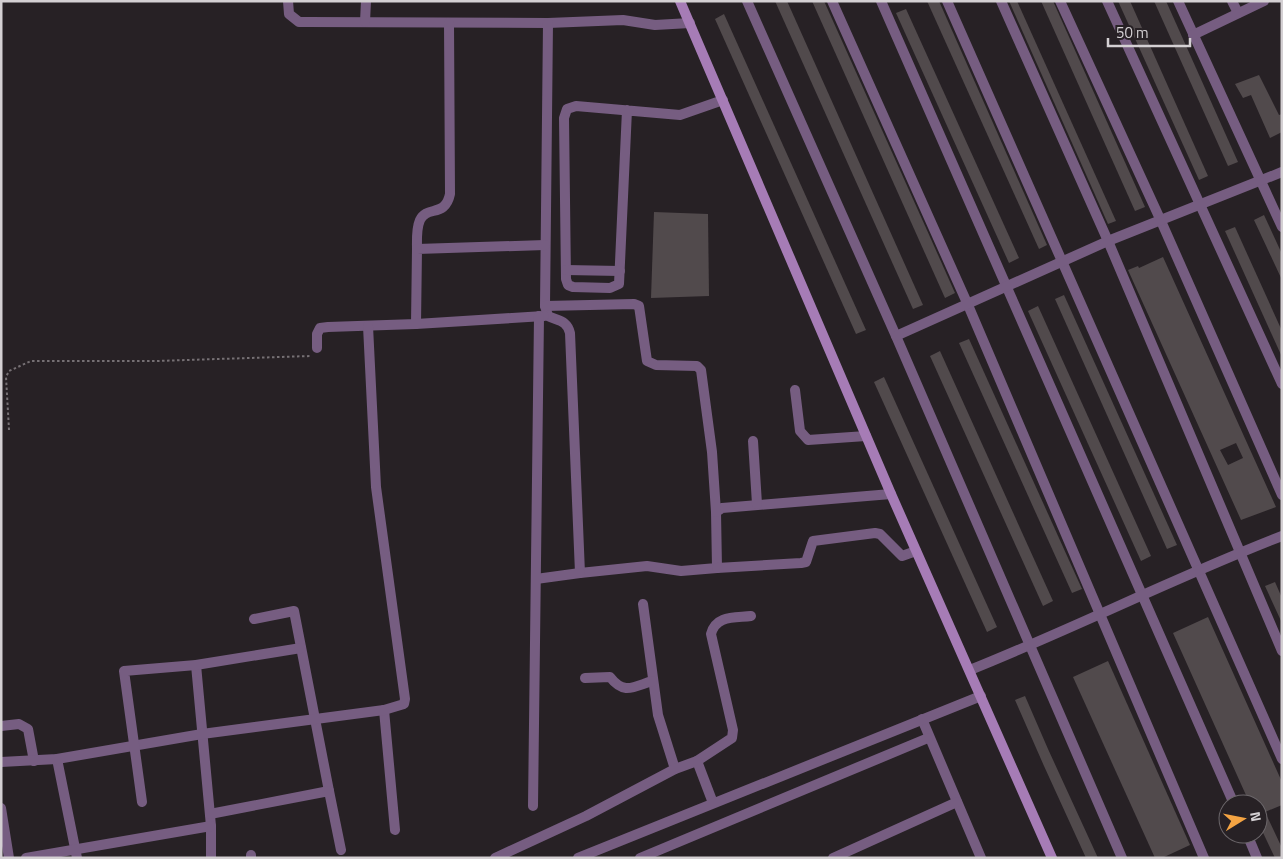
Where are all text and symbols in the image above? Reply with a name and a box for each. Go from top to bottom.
scale bar [1108,15,1190,47]
text: 50 m [1116,21,1149,44]
north arrow [1218,794,1268,844]
text: N [1245,810,1267,823]

